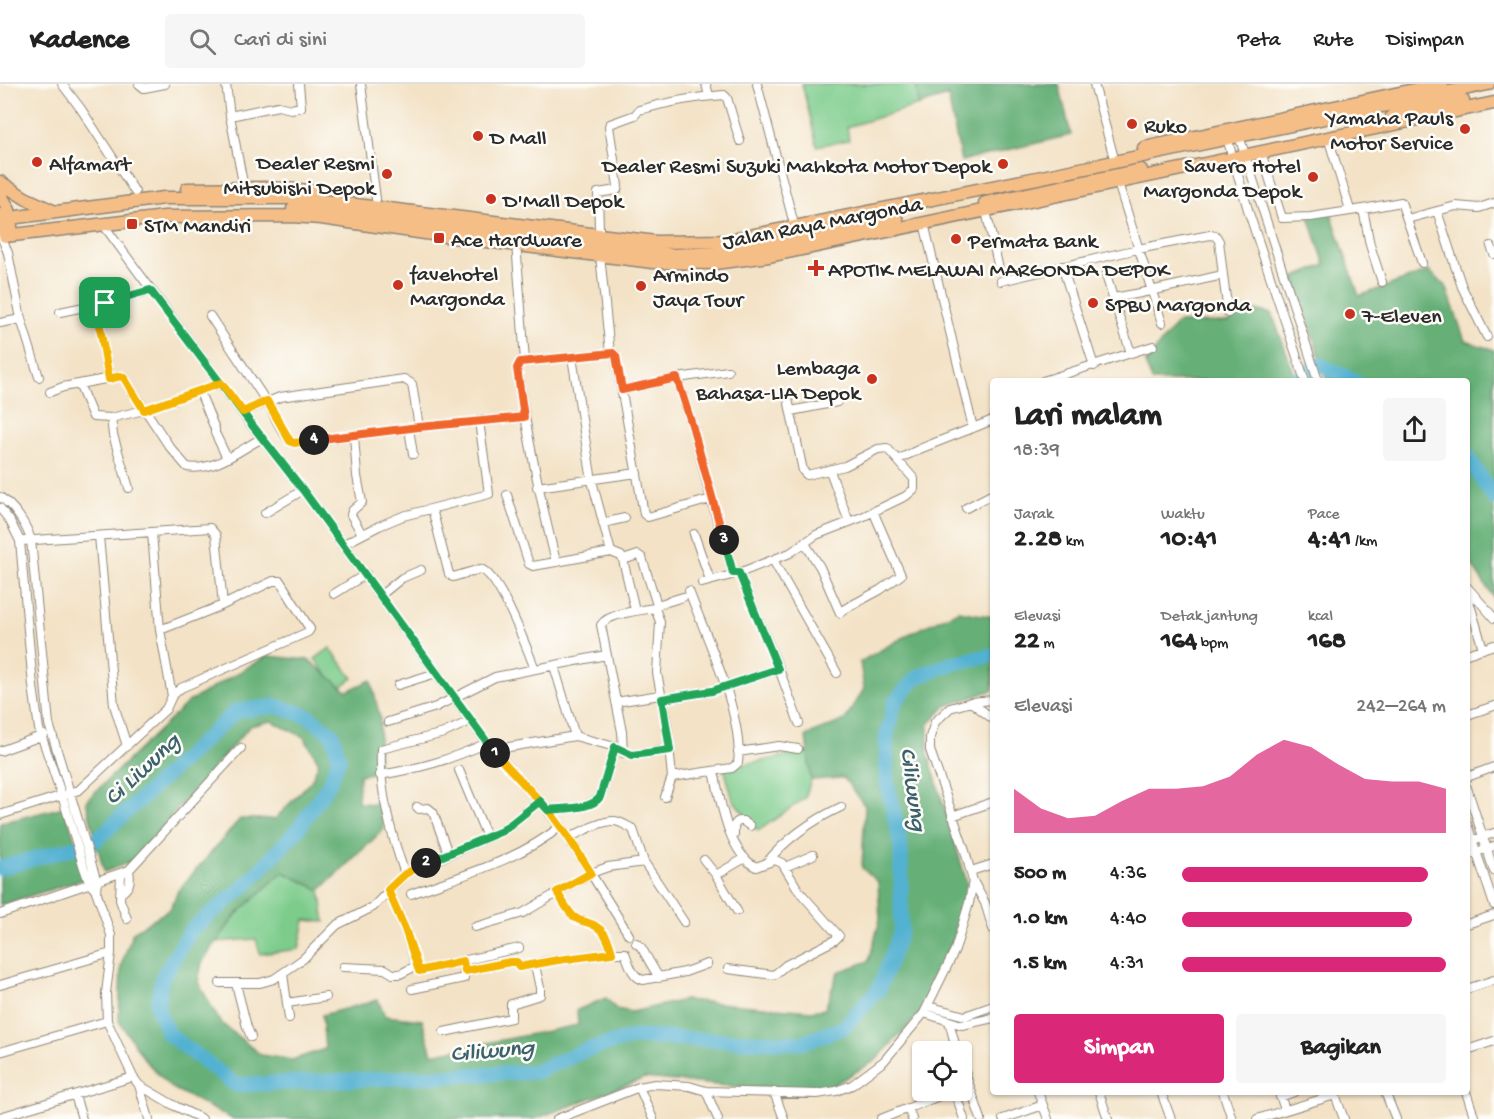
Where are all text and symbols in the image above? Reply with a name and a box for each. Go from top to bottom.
search box [165,14,585,68]
text: Kadence [30,25,129,58]
icon: search [186,25,219,58]
text: Cari di sini [234,28,327,54]
text: Peta [1238,29,1280,54]
text: Rute [1313,29,1354,54]
text: Disimpan [1387,29,1464,54]
place label: Yamaha Pauls Motor Service [1324,107,1454,158]
place label: Ruko [1144,115,1187,141]
marker: Ruko [1125,117,1139,131]
marker: Yamaha Pauls Motor Service [1458,122,1472,136]
place label: D Mall [488,127,547,153]
marker: D Mall [471,129,485,143]
place label: Dealer Resmi Mitsubishi Depok [224,152,377,203]
place label: Alfamart [49,153,132,179]
marker: Alfamart [30,155,44,169]
place label: Dealer Resmi Suzuki Mahkota Motor Depok [600,155,993,181]
place label: Savero Hotel Margonda Depok [1143,155,1303,206]
marker: Dealer Resmi Suzuki Mahkota Motor Depok [996,157,1010,171]
marker: Dealer Resmi Mitsubishi Depok [380,167,394,181]
marker: Savero Hotel Margonda Depok [1306,170,1320,184]
place label: D'Mall Depok [501,190,625,216]
marker: D'Mall Depok [484,192,498,206]
street label: Jalan Raya Margonda [720,193,926,257]
place label: STM Mandiri [144,215,251,241]
marker: STM Mandiri [125,217,139,231]
place label: Ace Hardware [451,229,583,255]
place label: Permata Bank [967,230,1099,256]
marker: Ace Hardware [432,231,446,245]
marker: Permata Bank [949,232,963,246]
place label: APOTIK MELAWAI MARGONDA DEPOK [828,259,1172,285]
marker: APOTIK MELAWAI MARGONDA DEPOK [809,261,823,275]
place label: favehotel Margonda [409,263,506,314]
place label: Armindo Jaya Tour [653,264,745,315]
pin [79,277,130,328]
marker: favehotel Margonda [391,278,405,292]
marker: Armindo Jaya Tour [634,279,648,293]
icon: arrive [88,286,121,319]
place label: SPBU Margonda [1105,294,1252,320]
marker: SPBU Margonda [1086,296,1100,310]
place label: 7-Eleven [1361,305,1442,331]
marker: 7-Eleven [1343,307,1357,321]
place label: Lembaga Bahasa-LIA Depok [695,357,862,408]
marker: Lembaga Bahasa-LIA Depok [865,372,879,386]
text: Lari malam [1014,398,1162,436]
button: share [1383,398,1446,461]
pin: 4 [299,425,329,455]
text: 4 [310,430,318,449]
text: 18:39 [1014,440,1060,463]
text: Jarak [1014,506,1053,525]
text: Waktu [1161,506,1205,525]
text: Pace [1308,506,1339,525]
pin: 3 [709,525,739,555]
text: 2.28 [1014,525,1062,556]
text: 10:41 [1161,525,1217,556]
text: 4:41 [1308,525,1351,556]
text: 3 [720,530,728,549]
text: km [1062,533,1084,552]
text: /km [1351,533,1377,552]
text: Elevasi [1014,608,1061,627]
text: Detak jantung [1161,608,1258,627]
text: kcal [1308,608,1333,627]
text: 22 [1014,627,1040,658]
text: 164 [1161,627,1197,658]
text: 168 [1308,627,1346,658]
text: m [1040,635,1055,654]
text: bpm [1197,635,1228,654]
text: Elevasi [1014,696,1073,719]
text: 242–264 m [1356,696,1446,719]
water label: Ci Liwung [100,727,188,813]
pin: 1 [480,738,510,768]
text: 1 [492,743,498,762]
water label: Ciliwung [891,746,932,834]
pin: 2 [411,848,441,878]
text: 2 [422,853,430,872]
text: 500 m [1014,863,1066,886]
text: 4:36 [1110,863,1146,886]
text: 1.0 km [1014,908,1068,931]
text: 4:40 [1110,908,1147,931]
text: 1.5 km [1014,953,1067,976]
text: 4:31 [1110,953,1144,976]
button: Simpan [1014,1014,1224,1083]
button: Bagikan [1236,1014,1446,1083]
water label: Ciliwung [449,1034,537,1071]
map controls [912,1041,972,1101]
button: locate [912,1041,972,1101]

